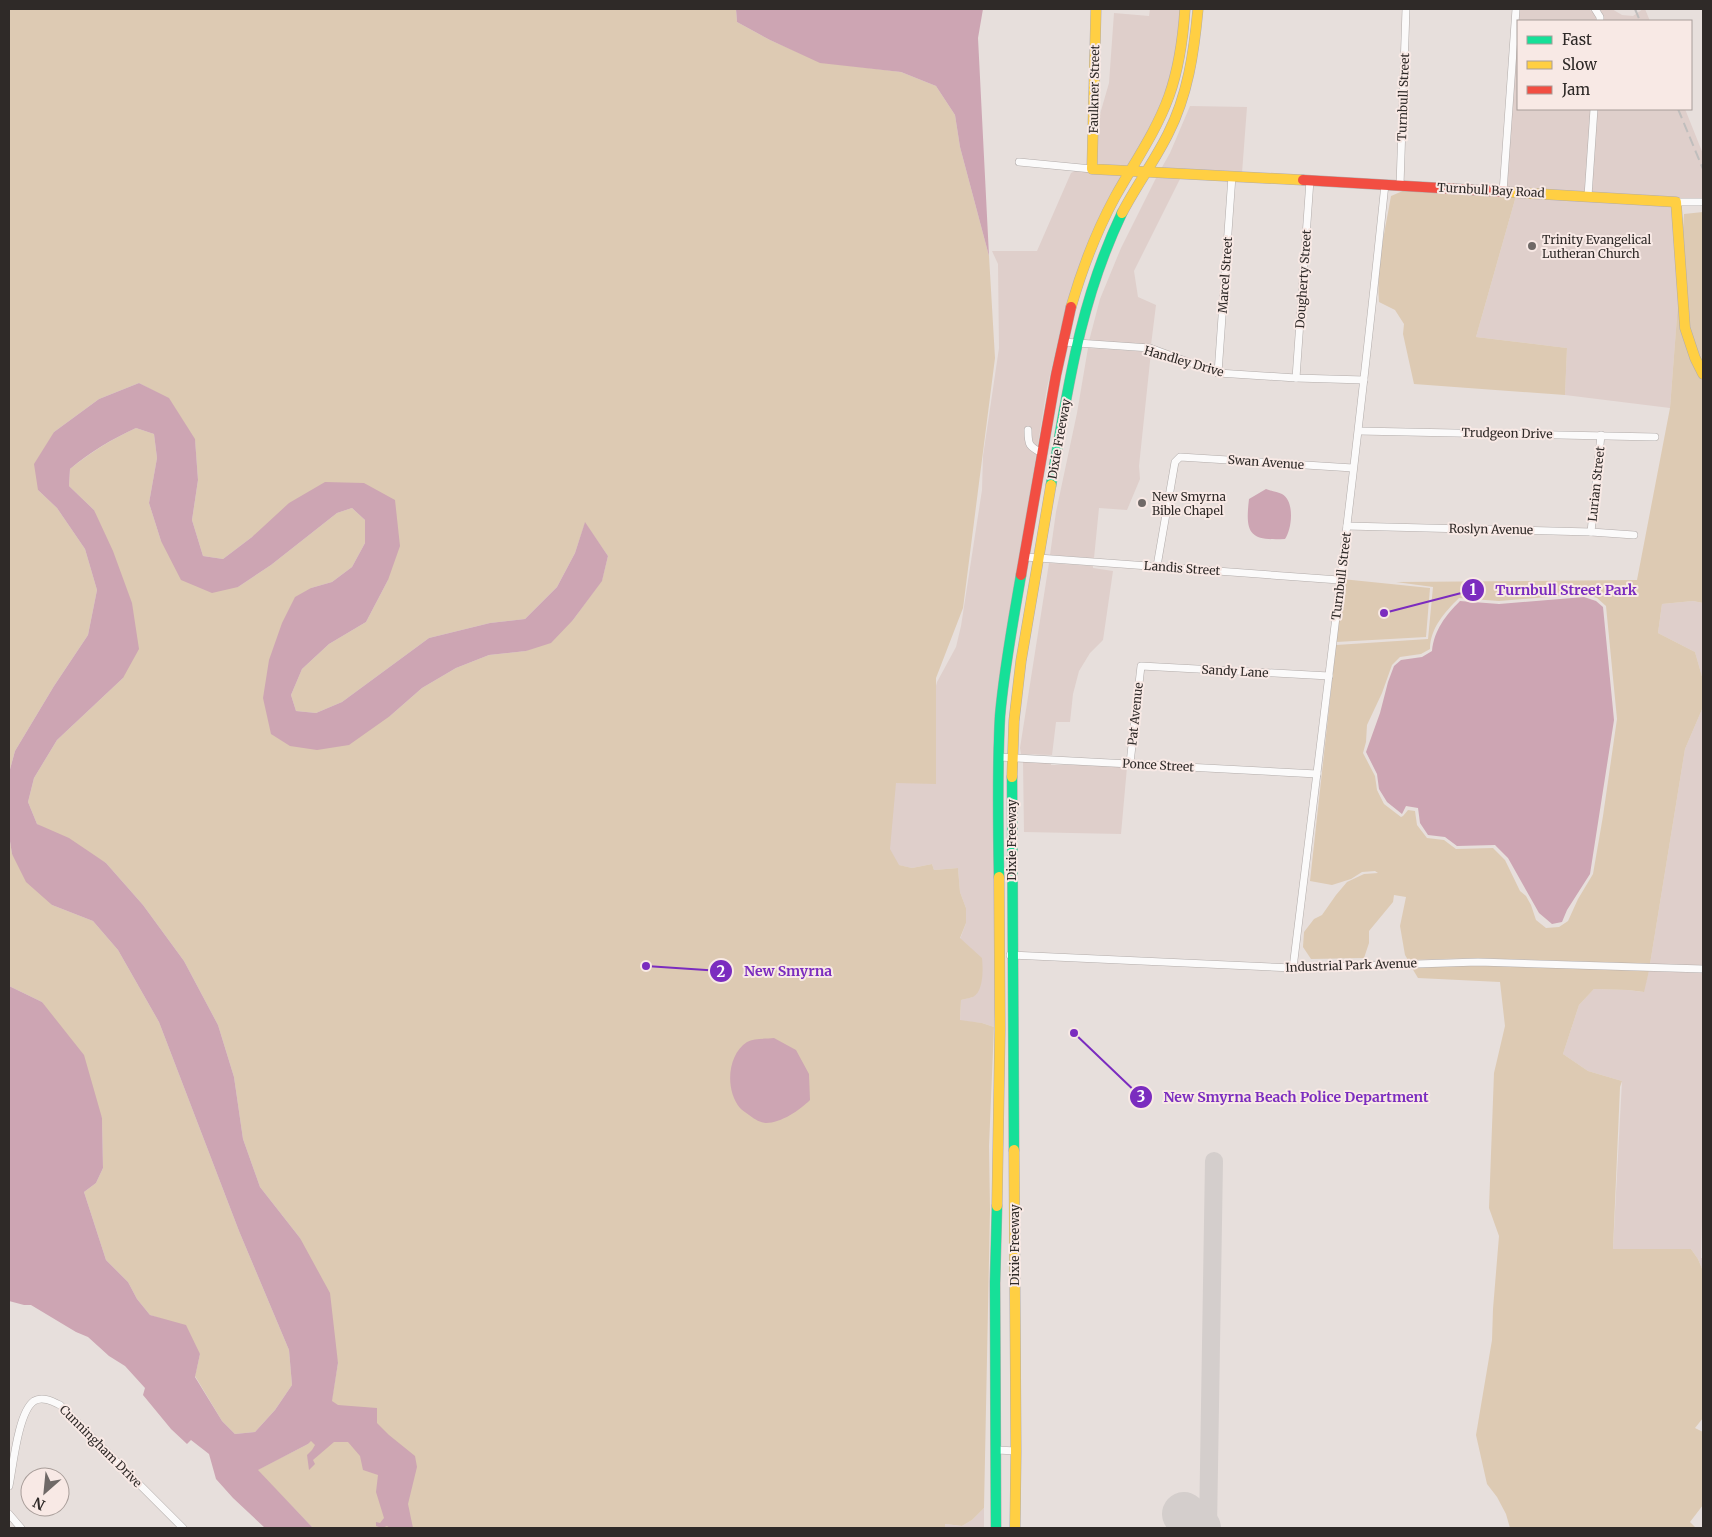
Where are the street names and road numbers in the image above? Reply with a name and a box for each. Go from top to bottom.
street label: Faulkner Street [1086,44,1102,133]
street label: Turnbull Street [1394,52,1412,141]
street label: Turnbull Bay Road [1437,180,1545,200]
street label: Dougherty Street [1292,229,1314,329]
street label: Marcel Street [1215,236,1235,314]
street label: Handley Drive [1142,342,1226,380]
street label: Dixie Freeway [1045,398,1073,480]
street label: Trudgeon Drive [1461,425,1553,441]
street label: Lurian Street [1585,445,1607,522]
street label: Swan Avenue [1227,452,1305,472]
street label: Roslyn Avenue [1449,521,1533,537]
street label: Turnbull Street [1328,531,1354,621]
street label: Landis Street [1143,558,1221,578]
street label: Sandy Lane [1201,662,1269,680]
street label: Pat Avenue [1124,682,1146,746]
street label: Ponce Street [1122,756,1195,774]
street label: Dixie Freeway [1004,799,1019,881]
street label: Industrial Park Avenue [1285,955,1417,975]
street label: Dixie Freeway [1007,1204,1022,1286]
street label: Cunningham Drive [57,1402,145,1490]

